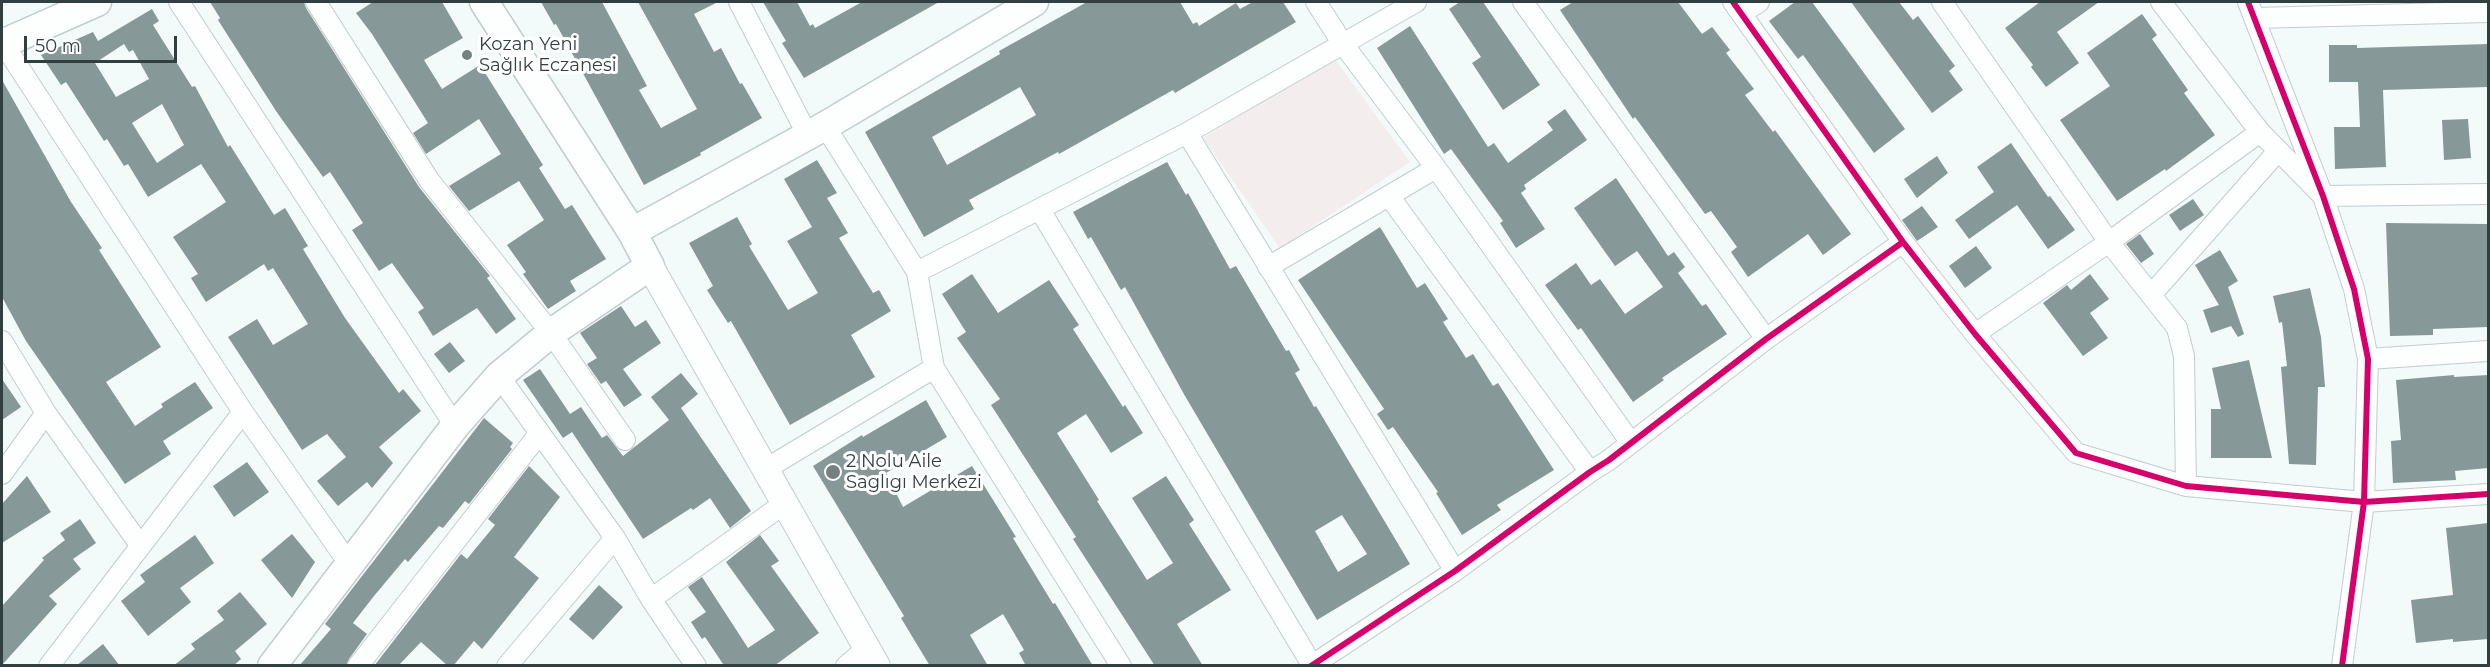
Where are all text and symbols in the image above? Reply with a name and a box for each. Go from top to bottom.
scale bar [27,24,180,62]
place label: Kozan Yeni Sağlık Eczanesi [479,34,617,76]
text: 50 m [35,35,81,57]
marker: Kozan Yeni Sağlık Eczanesi [460,48,474,62]
place label: 2 Nolu Aile Saglıgı Merkezi [846,451,982,494]
marker: 2 Nolu Aile Saglıgı Merkezi [824,463,842,481]

